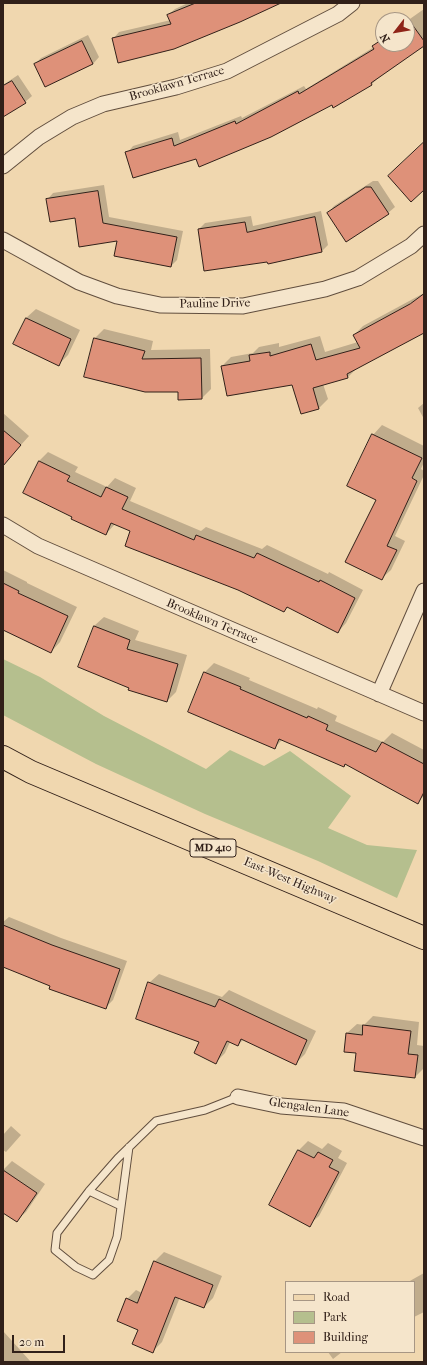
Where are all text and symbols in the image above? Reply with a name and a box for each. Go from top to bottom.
north arrow [375,12,415,52]
text: N [377,31,393,45]
street label: Brooklawn Terrace [128,64,226,104]
street label: Pauline Drive [179,296,251,312]
street label: Brooklawn Terrace [164,596,260,648]
road number: MD 410 [190,839,236,857]
street label: East-West Highway [241,855,339,907]
street label: Glengalen Lane [268,1095,350,1121]
legend [285,1281,415,1353]
text: Road [323,1290,350,1304]
text: Park [323,1310,347,1324]
scale bar [14,1327,67,1353]
text: Building [323,1330,368,1344]
text: 20 m [19,1335,44,1349]

